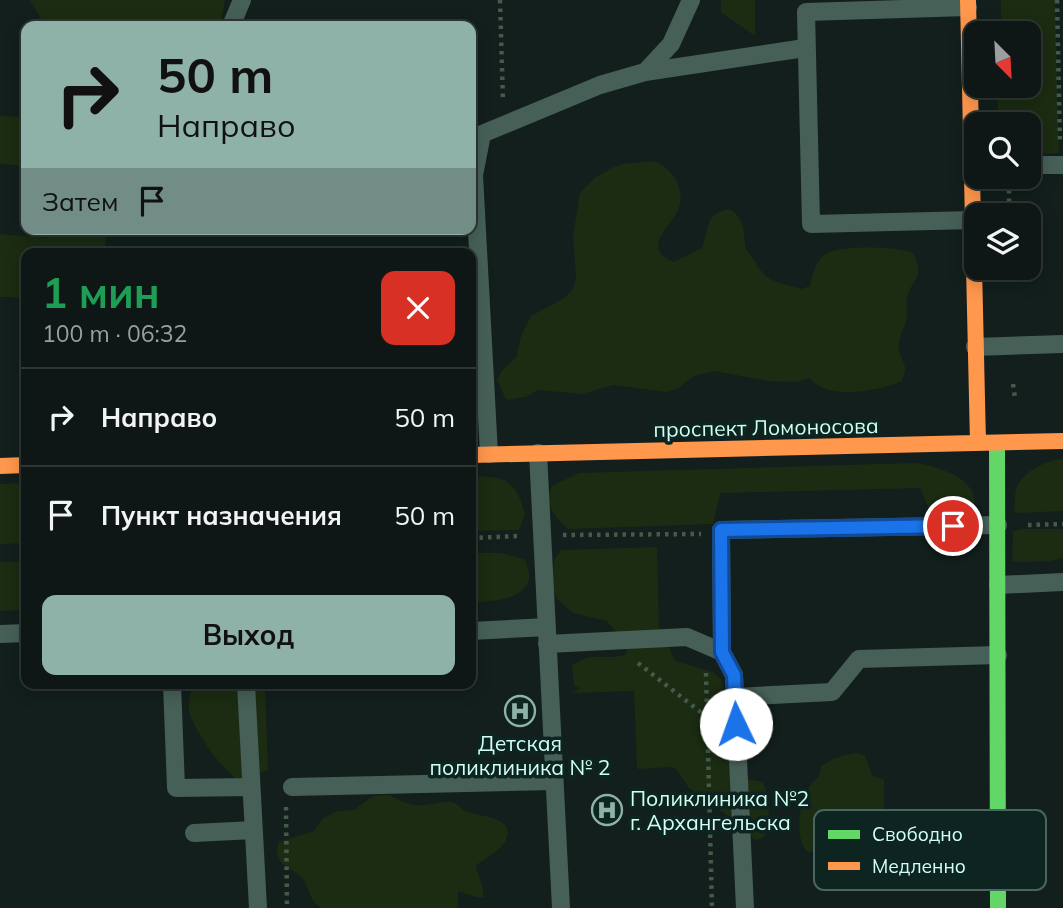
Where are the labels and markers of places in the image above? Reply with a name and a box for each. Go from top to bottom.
pin [923,496,983,556]
hospital icon: Детская поликлиника № 2 [503,694,537,728]
place label: Детская поликлиника № 2 [430,730,610,780]
place label: Поликлиника №2 г. Архангельска [630,785,809,835]
hospital icon: Поликлиника №2 г. Архангельска [590,793,624,827]

